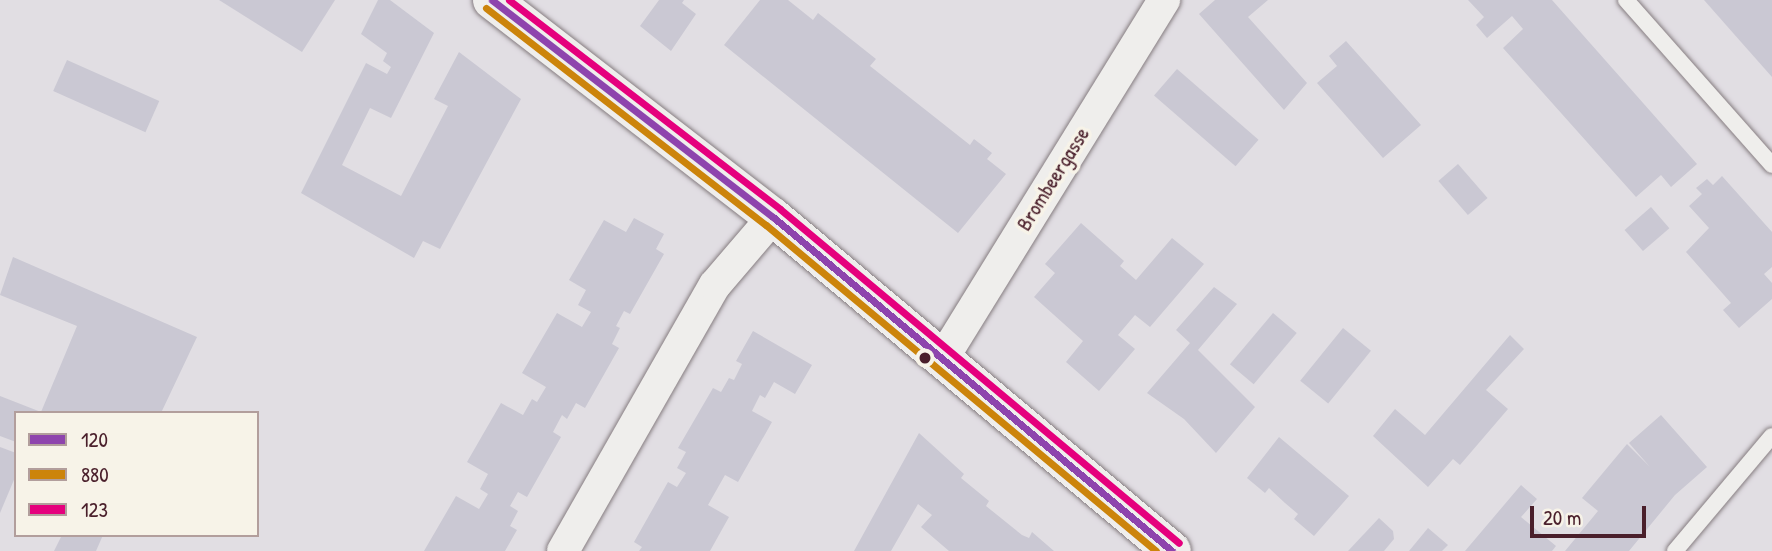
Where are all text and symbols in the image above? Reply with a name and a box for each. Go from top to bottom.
street label: Brombeergasse [1011,123,1095,235]
unlabelled marker [918,351,932,365]
legend [14,411,259,537]
text: 120 [81,425,108,454]
text: 880 [81,460,109,489]
scale bar [1534,491,1650,536]
text: 123 [81,495,108,524]
text: 20 m [1543,503,1581,532]

